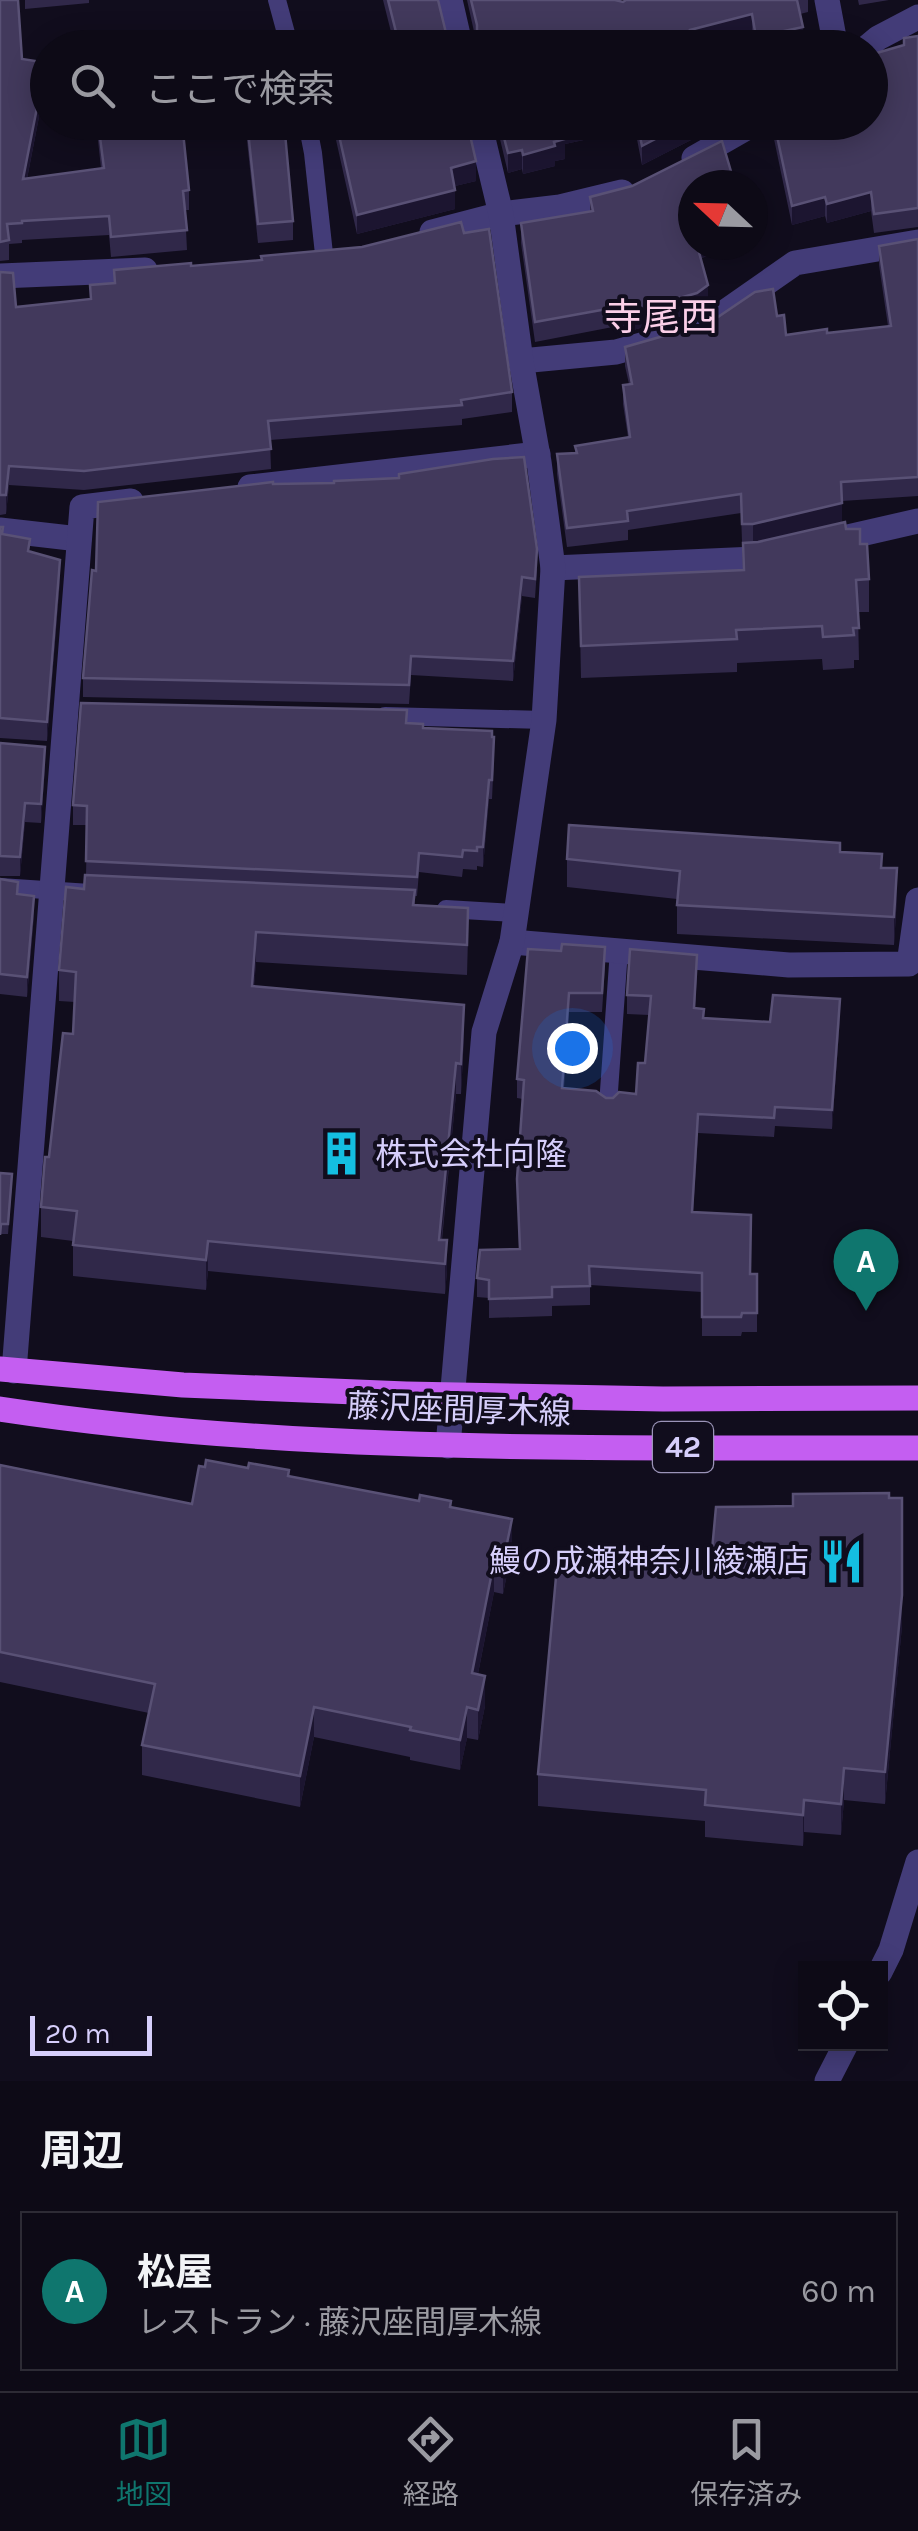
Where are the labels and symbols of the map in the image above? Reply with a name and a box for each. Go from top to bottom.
north arrow [678,170,768,260]
district label: 寺尾西 [604,295,718,340]
your location [547,1023,598,1074]
building icon: 株式会社向隆 [318,1130,366,1178]
place label: 株式会社向隆 [375,1136,567,1173]
pin: A [834,1228,898,1311]
street label: 藤沢座間厚木線 [346,1388,572,1432]
road number: 42 [653,1422,713,1472]
restaurant icon: 鰻の成瀬神奈川綾瀬店 [818,1537,866,1585]
place label: 鰻の成瀬神奈川綾瀬店 [489,1543,809,1580]
scale bar [30,2011,152,2056]

